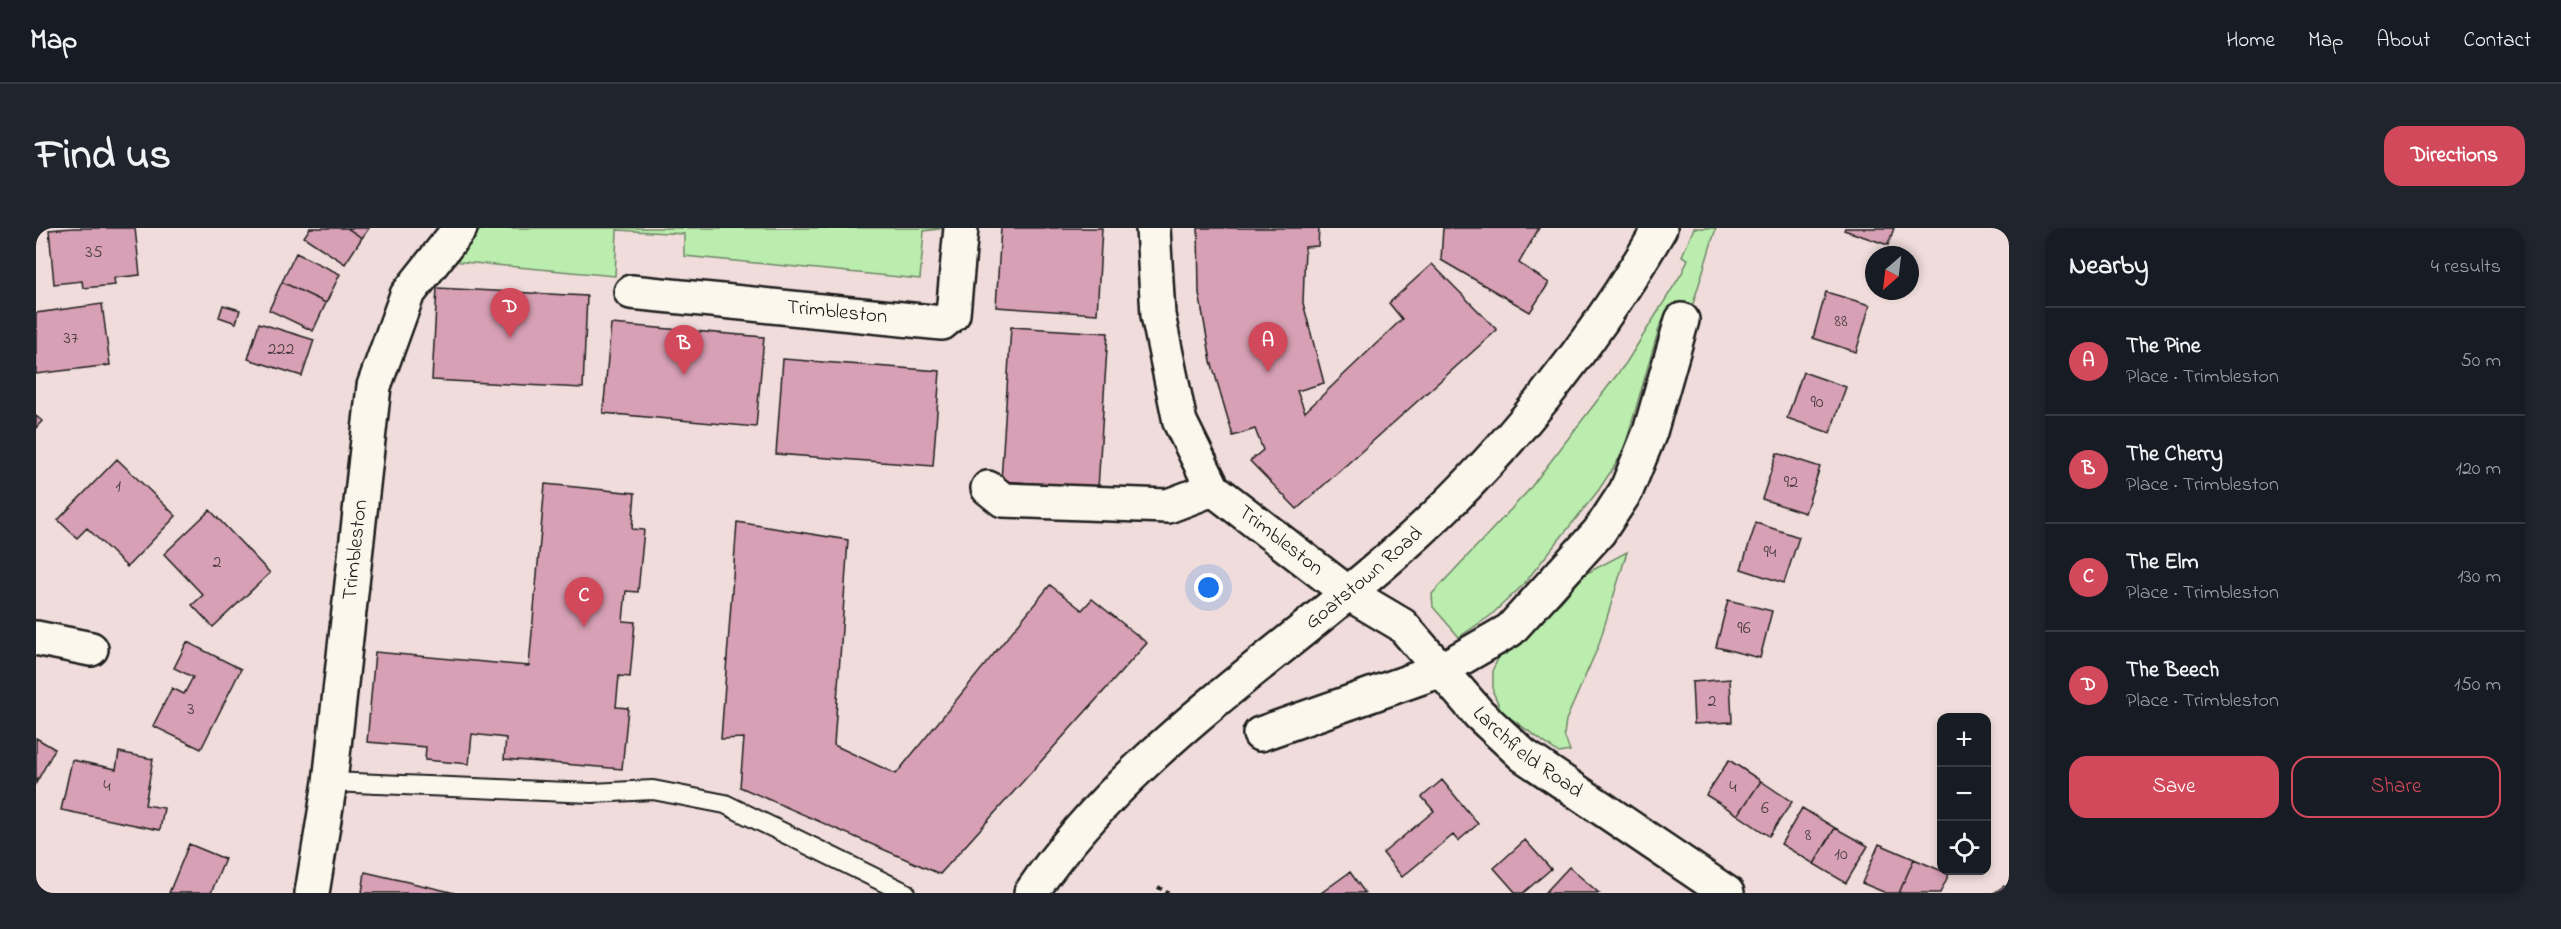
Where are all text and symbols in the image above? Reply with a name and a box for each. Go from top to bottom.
text: Map [30,21,77,62]
text: Home [2226,26,2275,56]
text: Map [2308,26,2343,56]
text: About [2376,26,2430,56]
text: Contact [2463,26,2531,56]
text: Find us [36,126,171,187]
button: Directions [2384,126,2525,186]
house number: 35 [85,240,103,266]
north arrow [1865,246,1919,300]
text: Nearby [2069,248,2148,286]
text: 4 results [2431,253,2501,282]
pin: D [490,288,530,338]
street label: Trimbleston [785,293,889,332]
house number: 88 [1834,309,1848,335]
pin: A [1248,322,1288,372]
house number: 37 [64,326,79,352]
pin: B [664,326,704,375]
text: The Pine [2126,331,2201,363]
house number: 222 [268,337,294,363]
text: A [2082,347,2095,376]
text: 50 m [2460,347,2501,376]
text: Place · Trimbleston [2126,363,2279,392]
house number: 90 [1810,390,1824,416]
text: The Cherry [2126,439,2223,471]
text: B [2082,455,2095,484]
text: 120 m [2456,455,2501,484]
house number: 92 [1784,470,1798,496]
text: Place · Trimbleston [2126,471,2279,500]
house number: 1 [115,474,121,500]
street label: Trimbleston [335,498,376,602]
street label: Trimbleston [1231,498,1329,584]
street label: Goatstown Road [1299,520,1430,637]
house number: 94 [1764,540,1777,566]
text: The Elm [2126,547,2199,579]
house number: 2 [213,550,222,576]
text: C [2083,563,2094,592]
text: 130 m [2457,563,2501,592]
your location [1194,573,1223,602]
pin: C [564,578,604,627]
text: Place · Trimbleston [2126,579,2279,608]
house number: 96 [1737,616,1751,642]
text: The Beech [2126,655,2219,687]
text: D [2081,671,2096,700]
text: 150 m [2454,671,2501,700]
text: Place · Trimbleston [2126,687,2279,716]
house number: 2 [1708,689,1717,715]
house number: 3 [187,697,195,723]
street label: Larchfield Road [1464,700,1589,806]
map controls [1937,713,1991,875]
button: + [1937,713,1991,767]
button: Save [2069,756,2279,818]
button: Share [2291,756,2501,818]
button: − [1937,767,1991,821]
house number: 4 [103,774,111,800]
house number: 4 [1729,775,1737,801]
house number: 6 [1761,796,1769,822]
button: locate [1937,821,1991,875]
house number: 8 [1805,823,1812,849]
house number: 10 [1834,842,1848,868]

